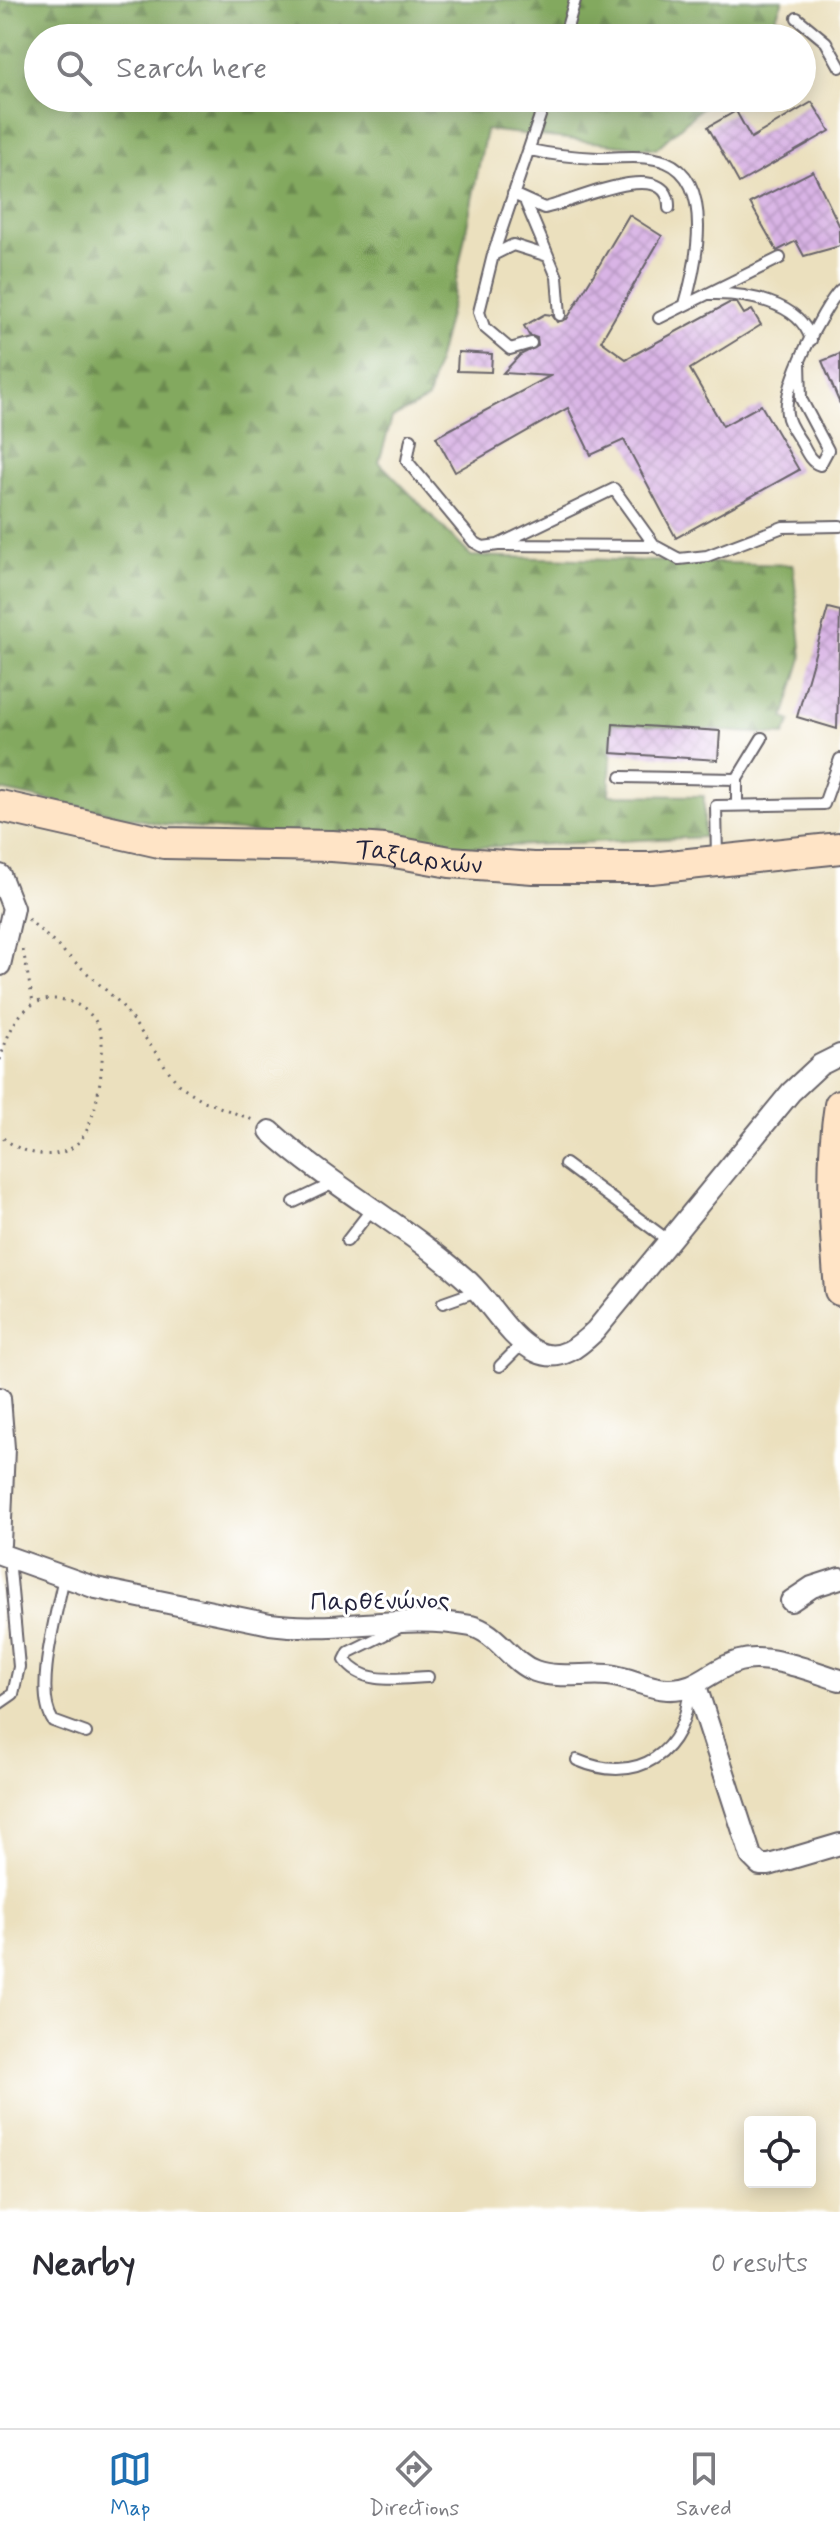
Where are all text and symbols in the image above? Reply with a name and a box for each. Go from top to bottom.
search box [24,24,816,112]
icon: search [52,46,96,90]
text: Search here [116,49,267,88]
street label: Ταξιαρχών [354,833,483,883]
street label: Παρθενώνος [310,1584,450,1620]
map controls [744,2116,816,2188]
button: locate [744,2116,816,2188]
text: Nearby [32,2242,136,2287]
text: 0 results [711,2247,808,2281]
tab: Map [108,2447,152,2523]
tab: Directions [369,2447,459,2523]
tab: Saved [676,2447,732,2523]

